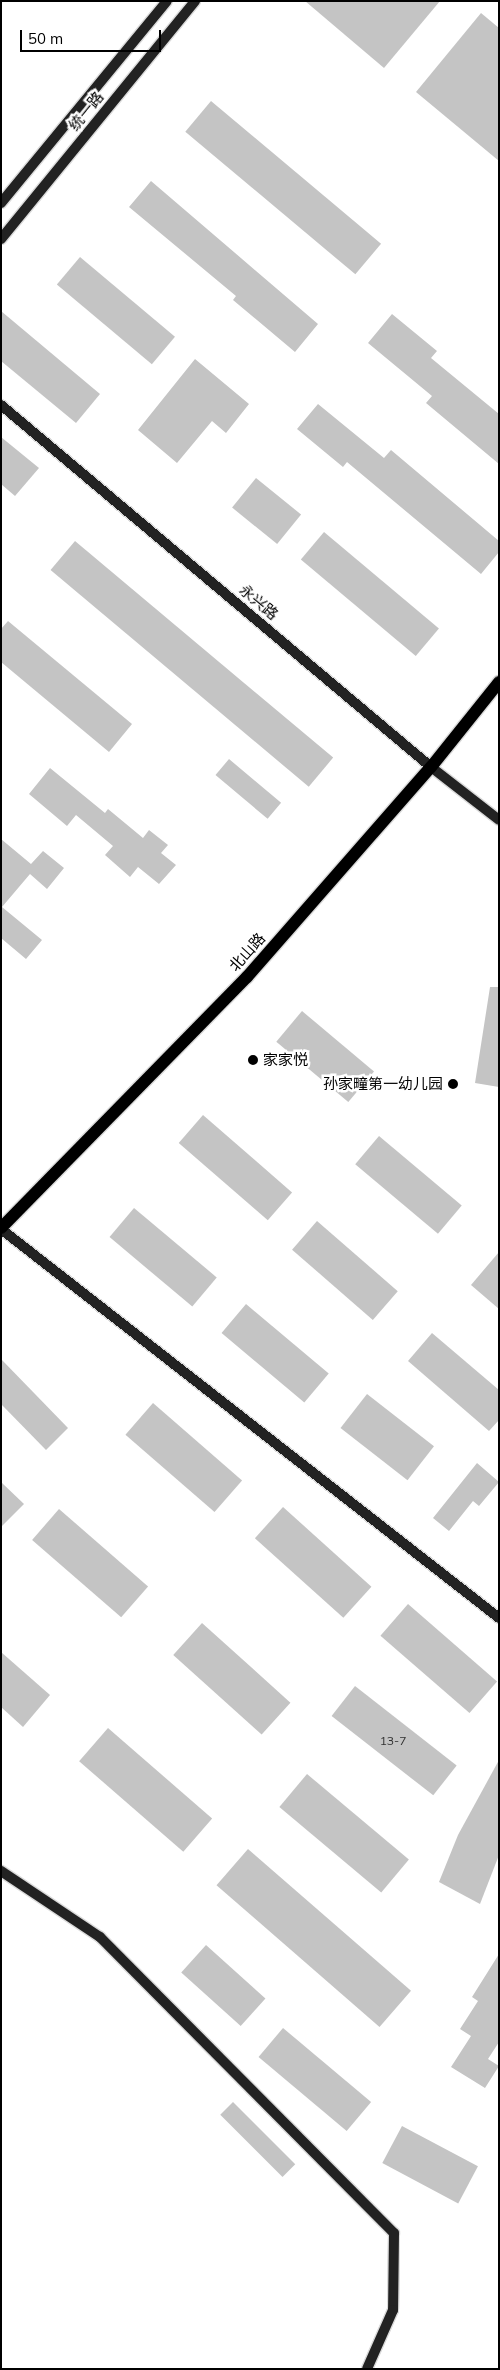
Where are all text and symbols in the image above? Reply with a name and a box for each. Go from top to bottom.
scale bar [22,20,164,52]
text: 50 m [28,29,63,48]
street label: 统一路 [65,88,107,134]
street label: 永兴路 [236,581,282,623]
street label: 北山路 [225,929,269,975]
place label: 家家悦 [263,1051,308,1069]
marker: 家家悦 [247,1054,259,1066]
place label: 孙家疃第一幼儿园 [323,1075,443,1093]
marker: 孙家疃第一幼儿园 [447,1078,459,1090]
house number: 13-7 [380,1734,406,1748]

